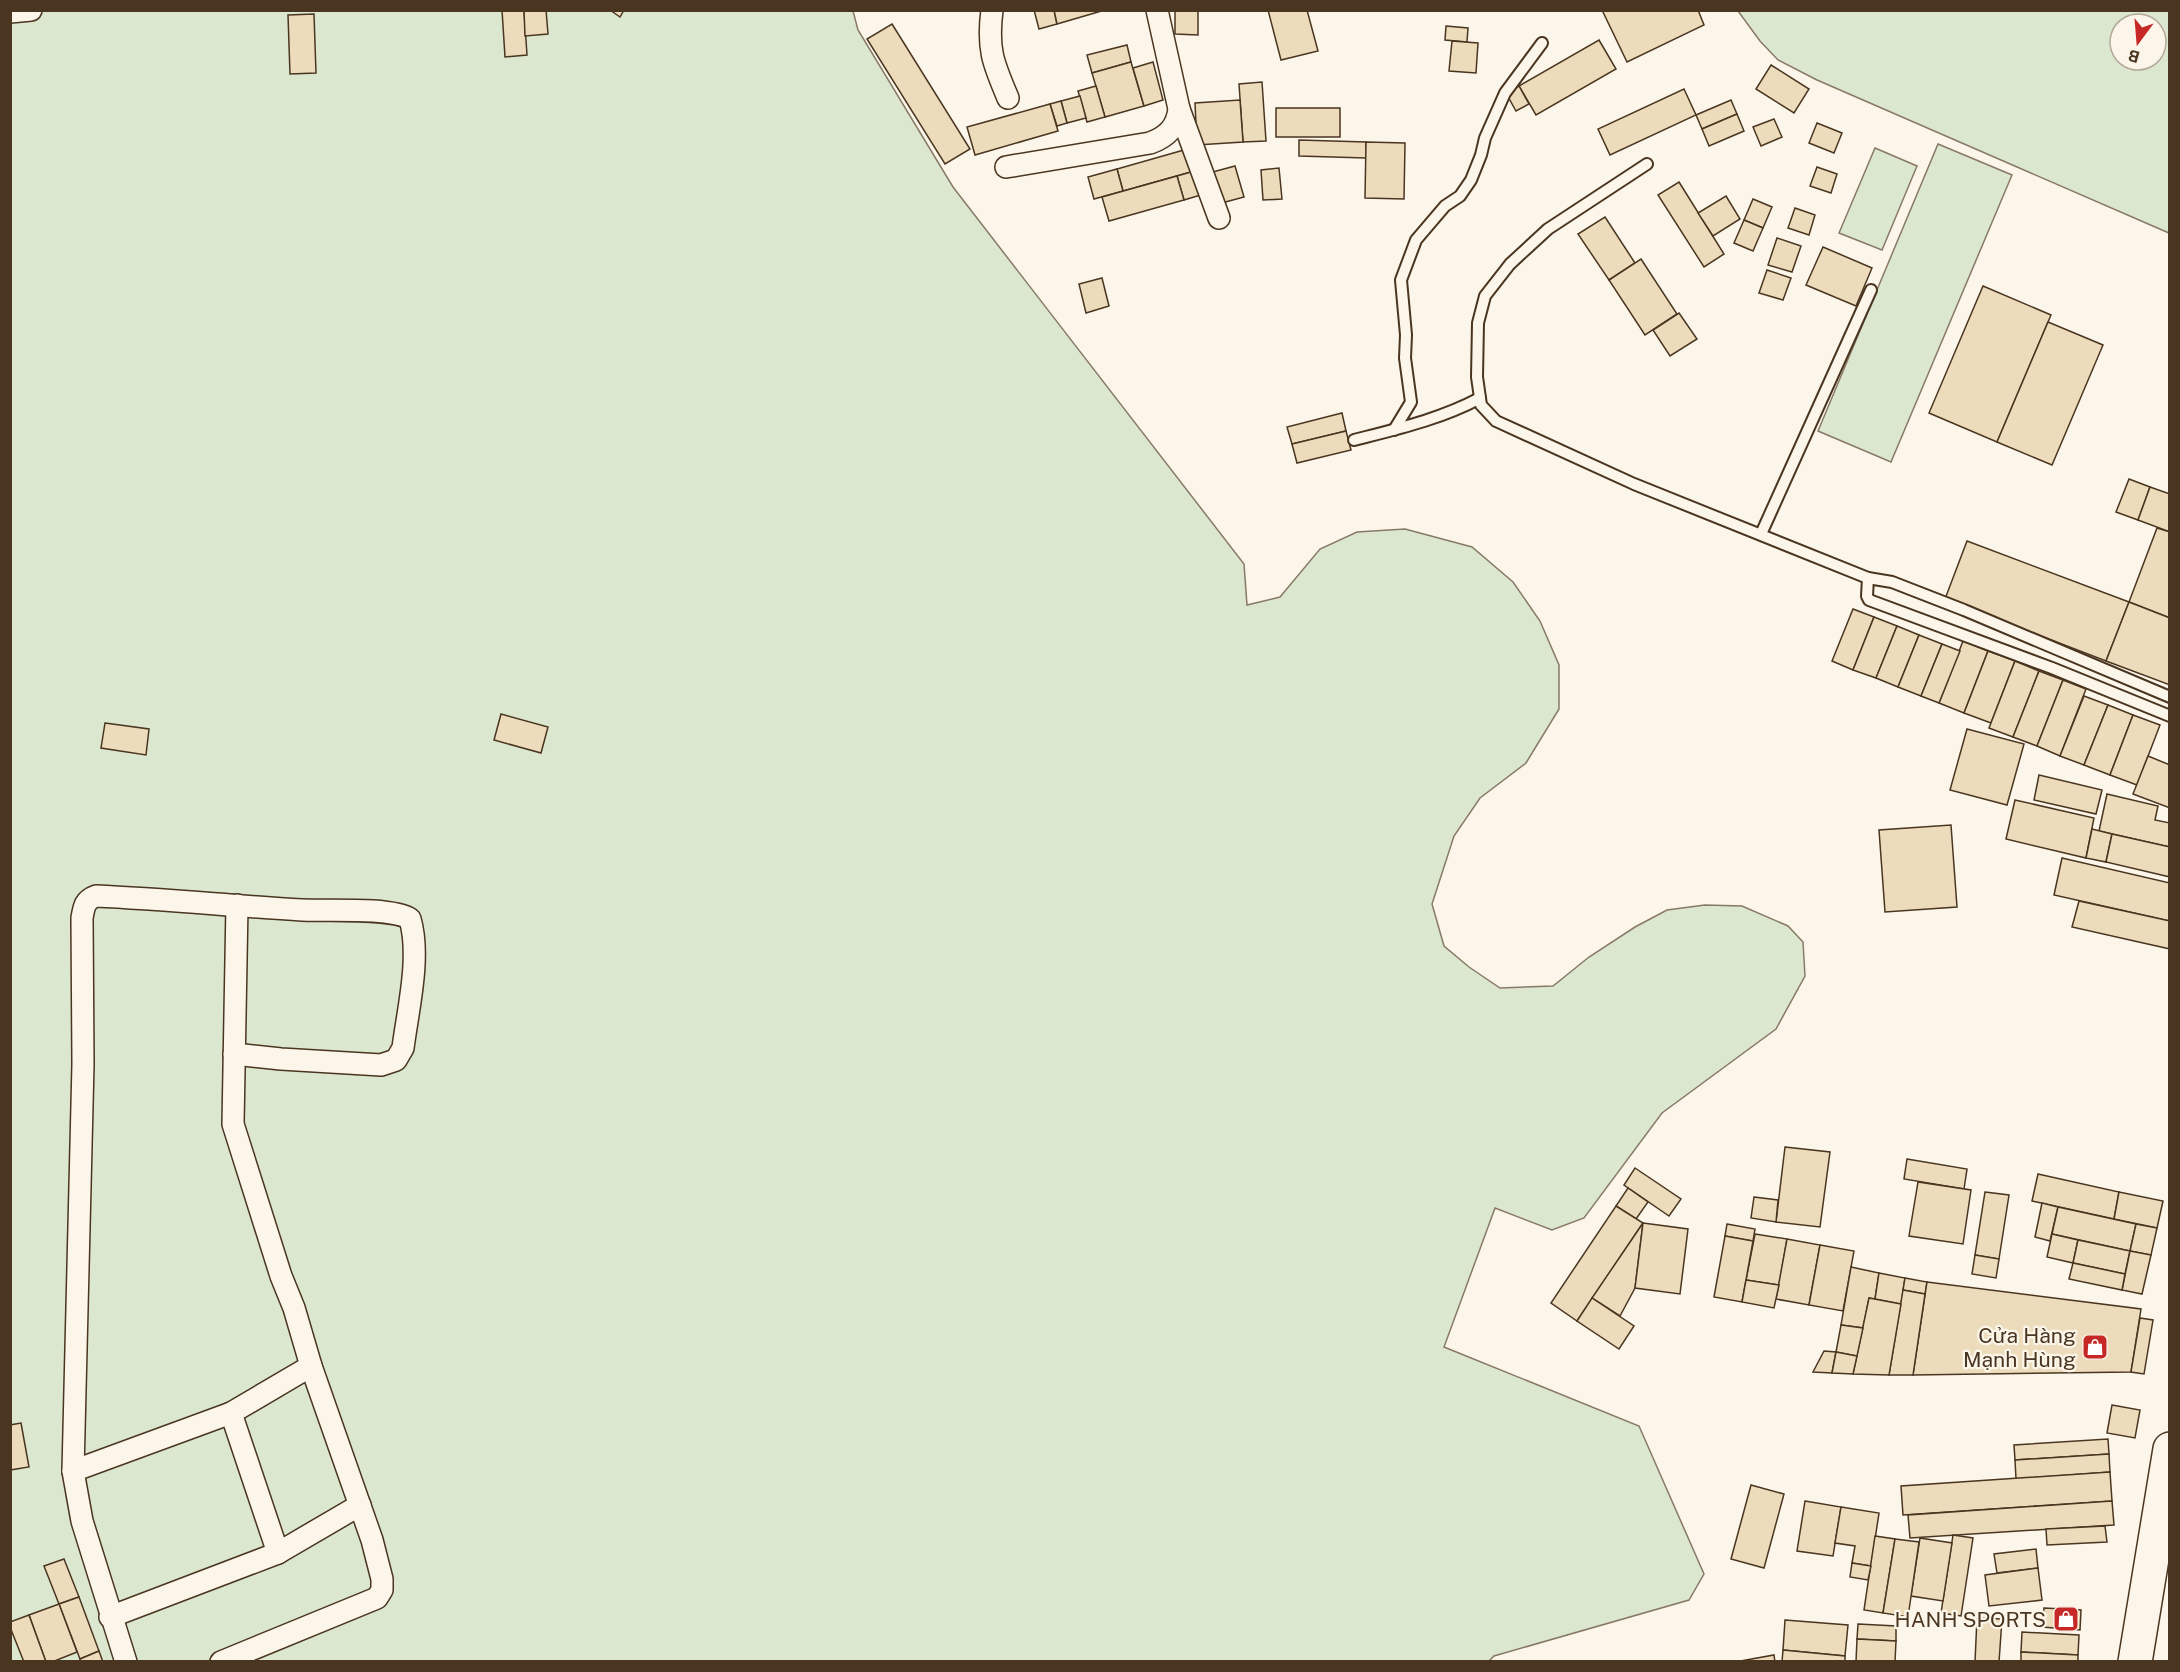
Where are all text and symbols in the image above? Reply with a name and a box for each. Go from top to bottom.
north arrow [2108,12,2168,72]
text: B [2126,45,2142,67]
place label: Cửa Hàng Mạnh Hùng [1963,1323,2076,1372]
shop icon: Cửa Hàng Mạnh Hùng [2080,1332,2110,1362]
shop icon: HANH SPORTS [2051,1604,2081,1634]
place label: HANH SPORTS [1895,1607,2046,1632]

